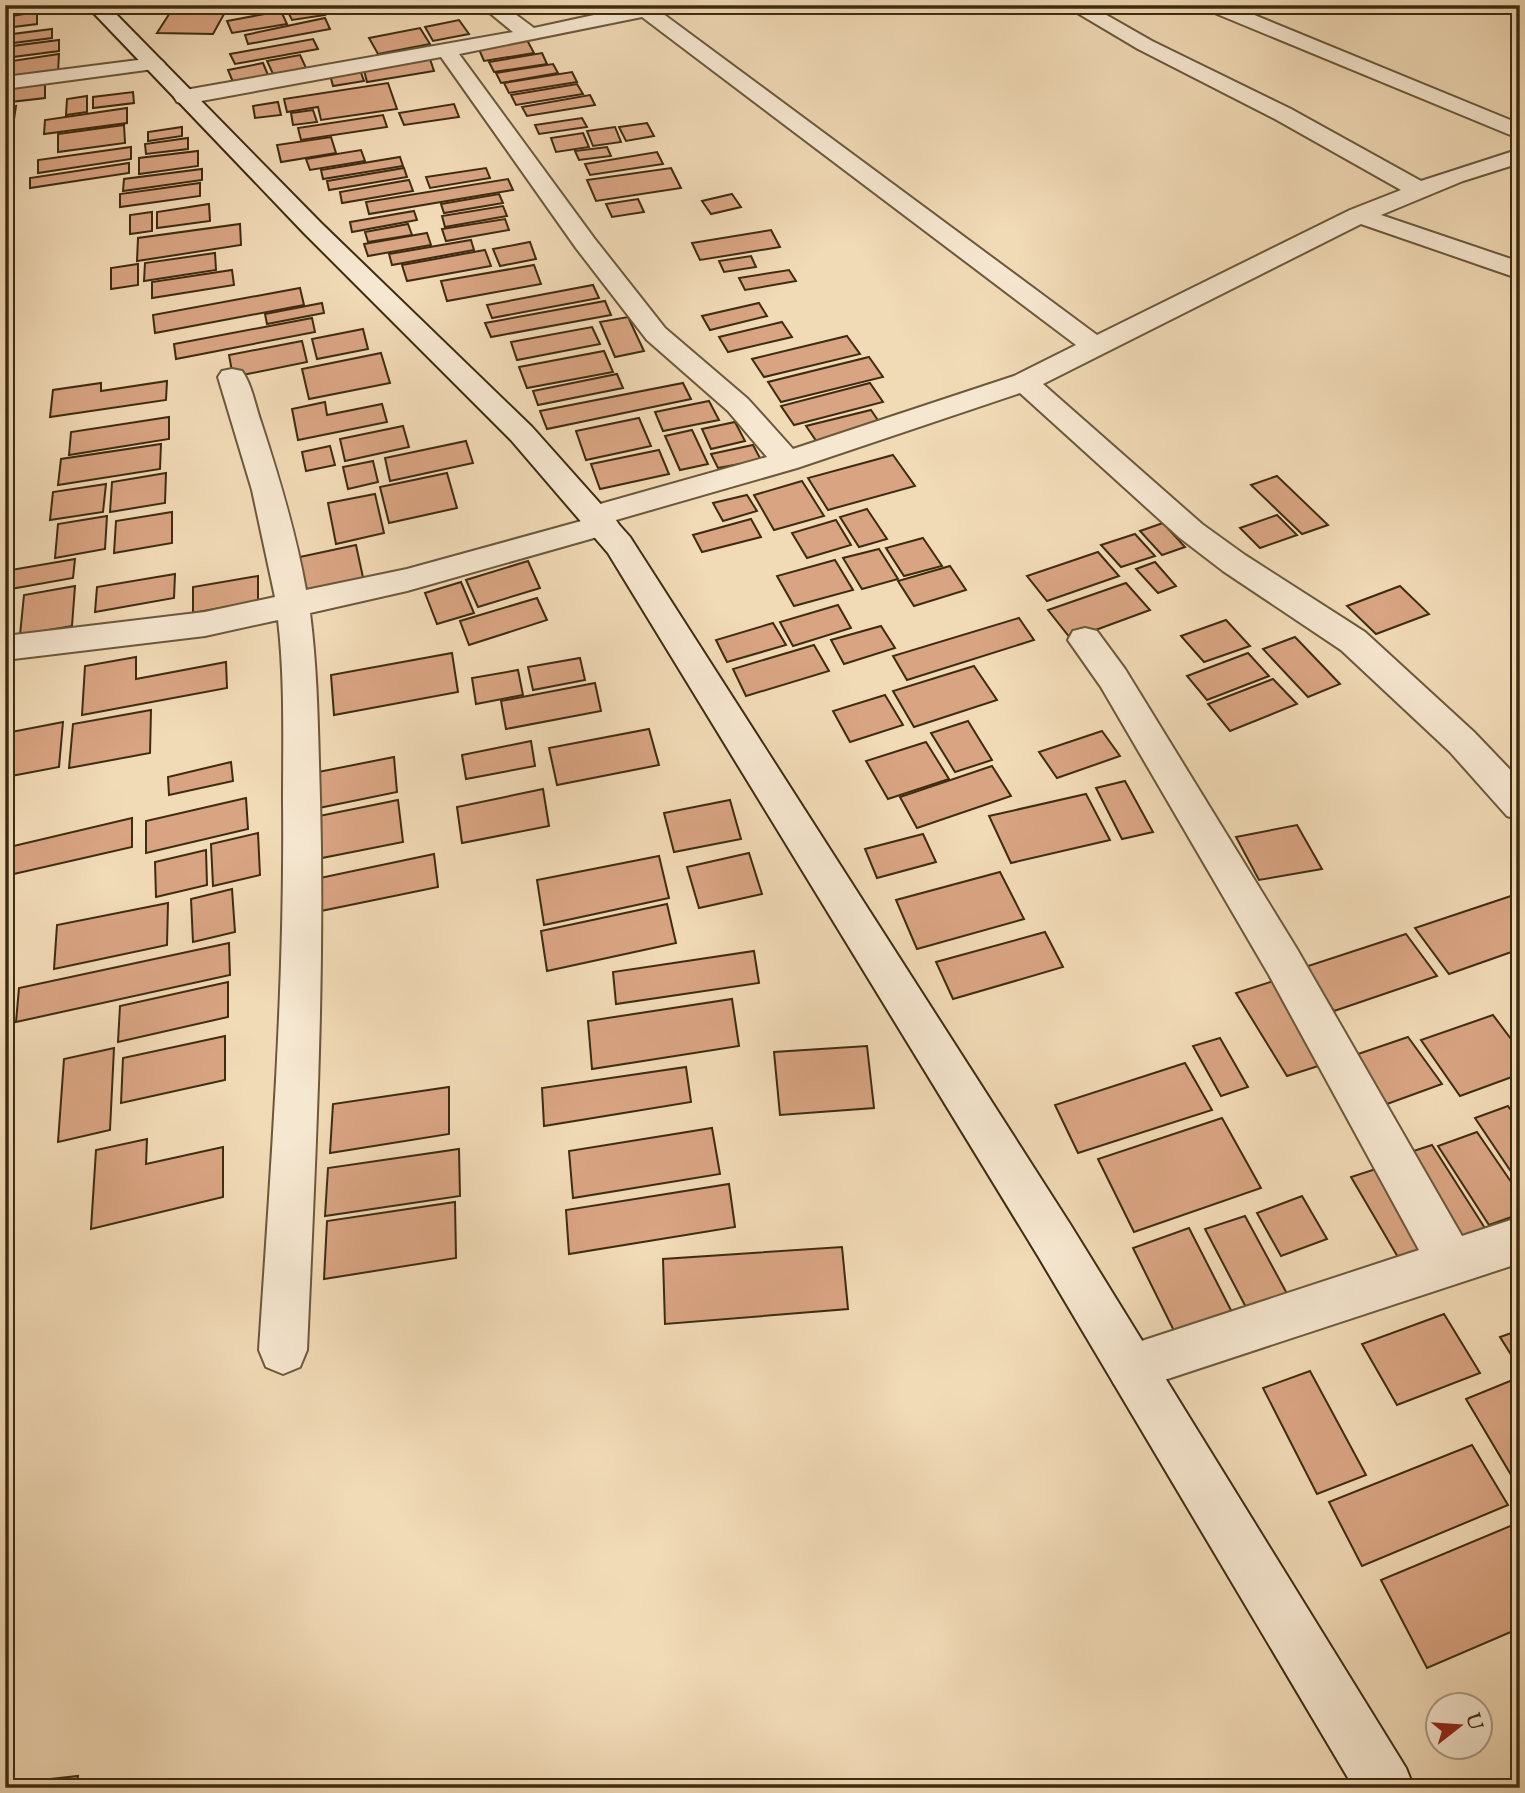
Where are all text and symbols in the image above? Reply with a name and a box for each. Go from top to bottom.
north arrow [1424,1692,1494,1762]
text: U [1458,1710,1488,1734]

